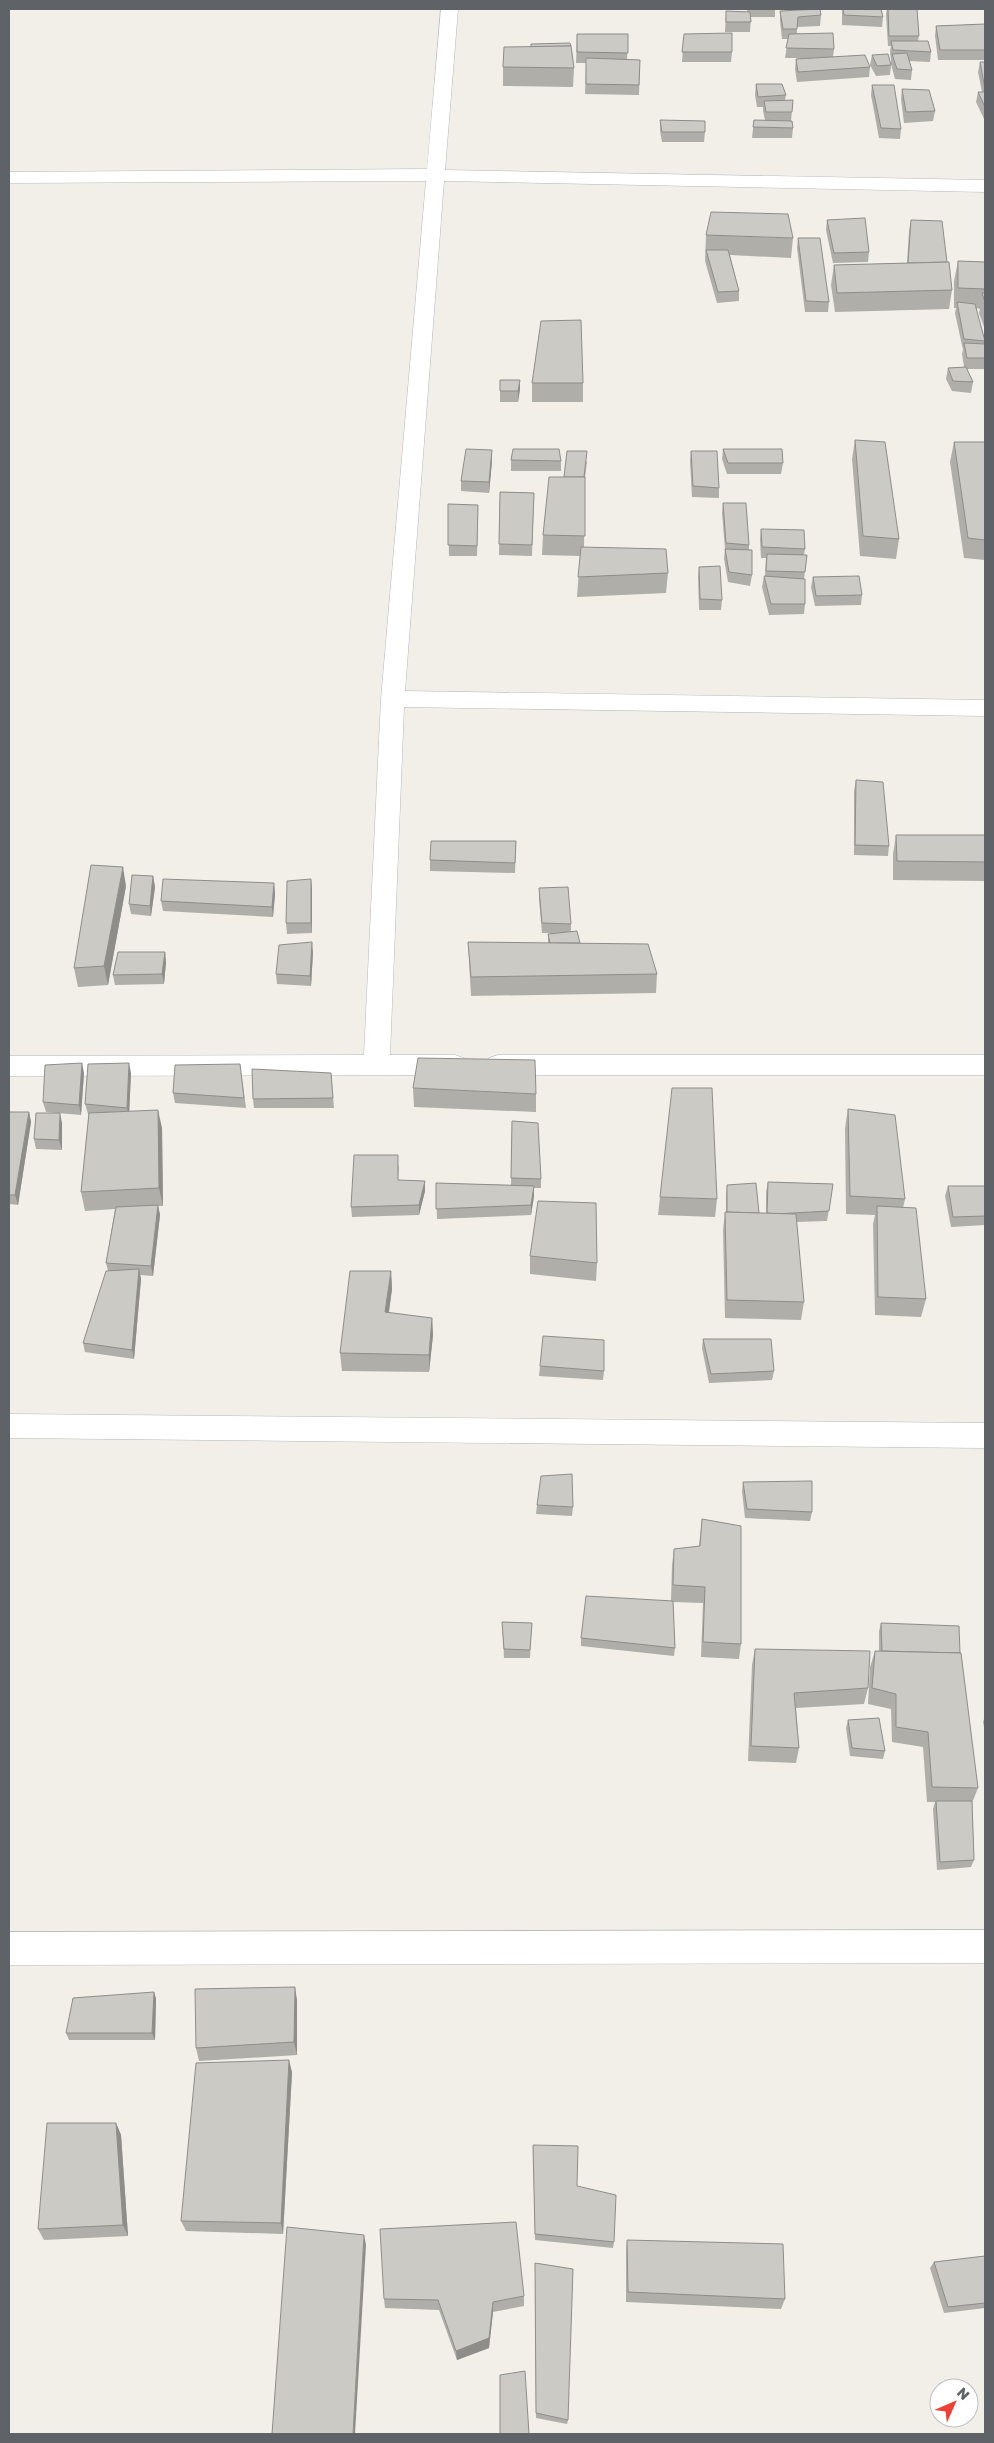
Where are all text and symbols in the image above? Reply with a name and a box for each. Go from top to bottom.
north arrow [929,2378,979,2428]
text: N [954,2384,973,2403]

